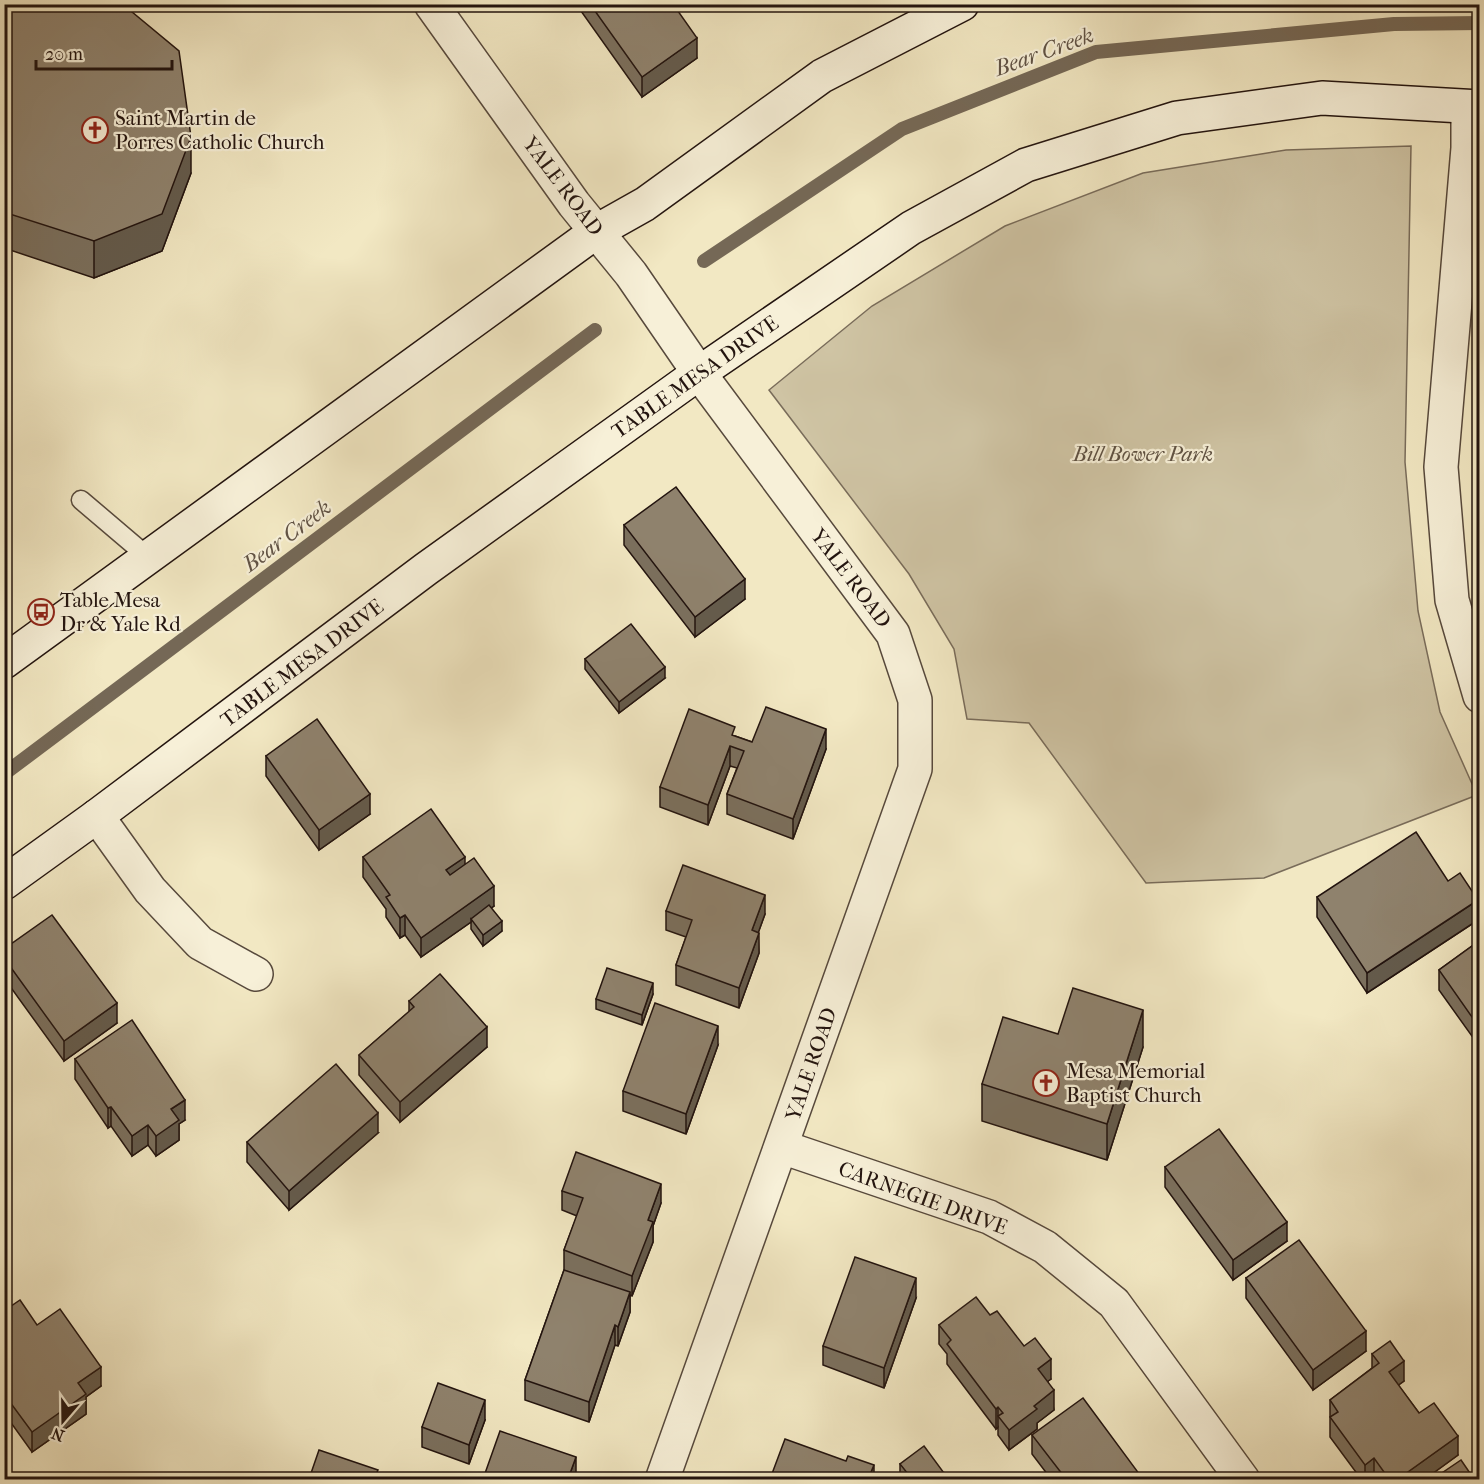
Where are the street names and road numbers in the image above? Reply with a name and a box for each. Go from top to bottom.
street label: YALE ROAD [517,131,608,240]
street label: TABLE MESA DRIVE [607,310,783,443]
street label: YALE ROAD [805,523,896,632]
street label: TABLE MESA DRIVE [216,594,388,732]
street label: YALE ROAD [780,1004,842,1125]
street label: CARNEGIE DRIVE [835,1156,1011,1240]

